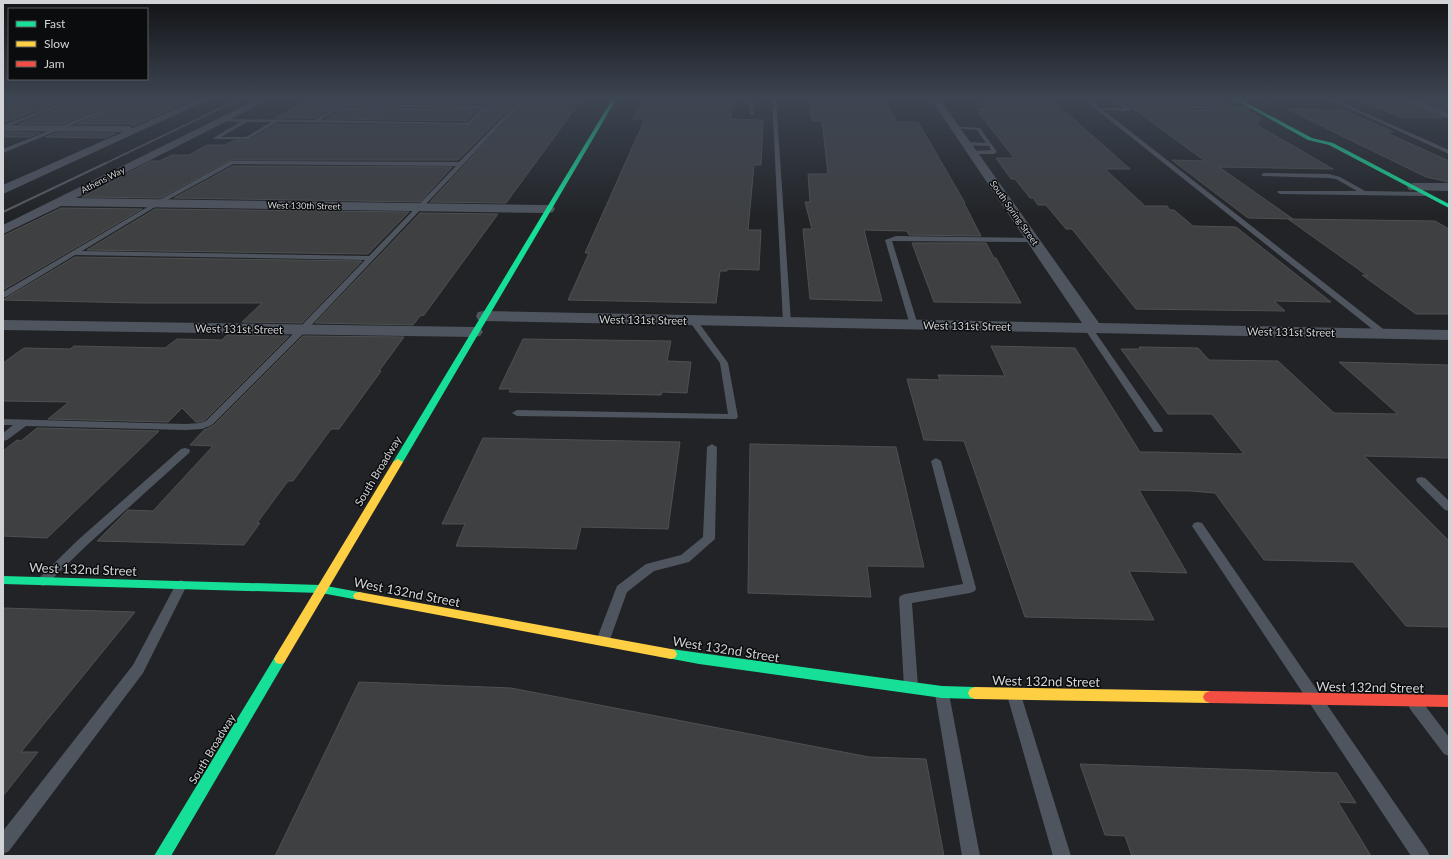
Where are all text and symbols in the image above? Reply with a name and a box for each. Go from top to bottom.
legend [8,8,148,80]
text: Fast [44,16,66,31]
text: Slow [44,36,70,51]
text: Jam [44,56,65,71]
street label: Athens Way [79,164,127,195]
street label: South Spring Street [988,178,1041,248]
street label: West 130th Street [267,199,341,212]
street label: West 131st Street [599,312,687,327]
street label: West 131st Street [923,318,1011,333]
street label: West 131st Street [195,321,283,336]
street label: West 131st Street [1247,324,1335,339]
street label: South Broadway [352,433,404,508]
street label: West 132nd Street [29,559,138,579]
street label: West 132nd Street [353,574,462,610]
street label: West 132nd Street [671,633,781,665]
street label: West 132nd Street [992,672,1100,690]
street label: West 132nd Street [1316,678,1424,696]
street label: South Broadway [186,711,238,786]

